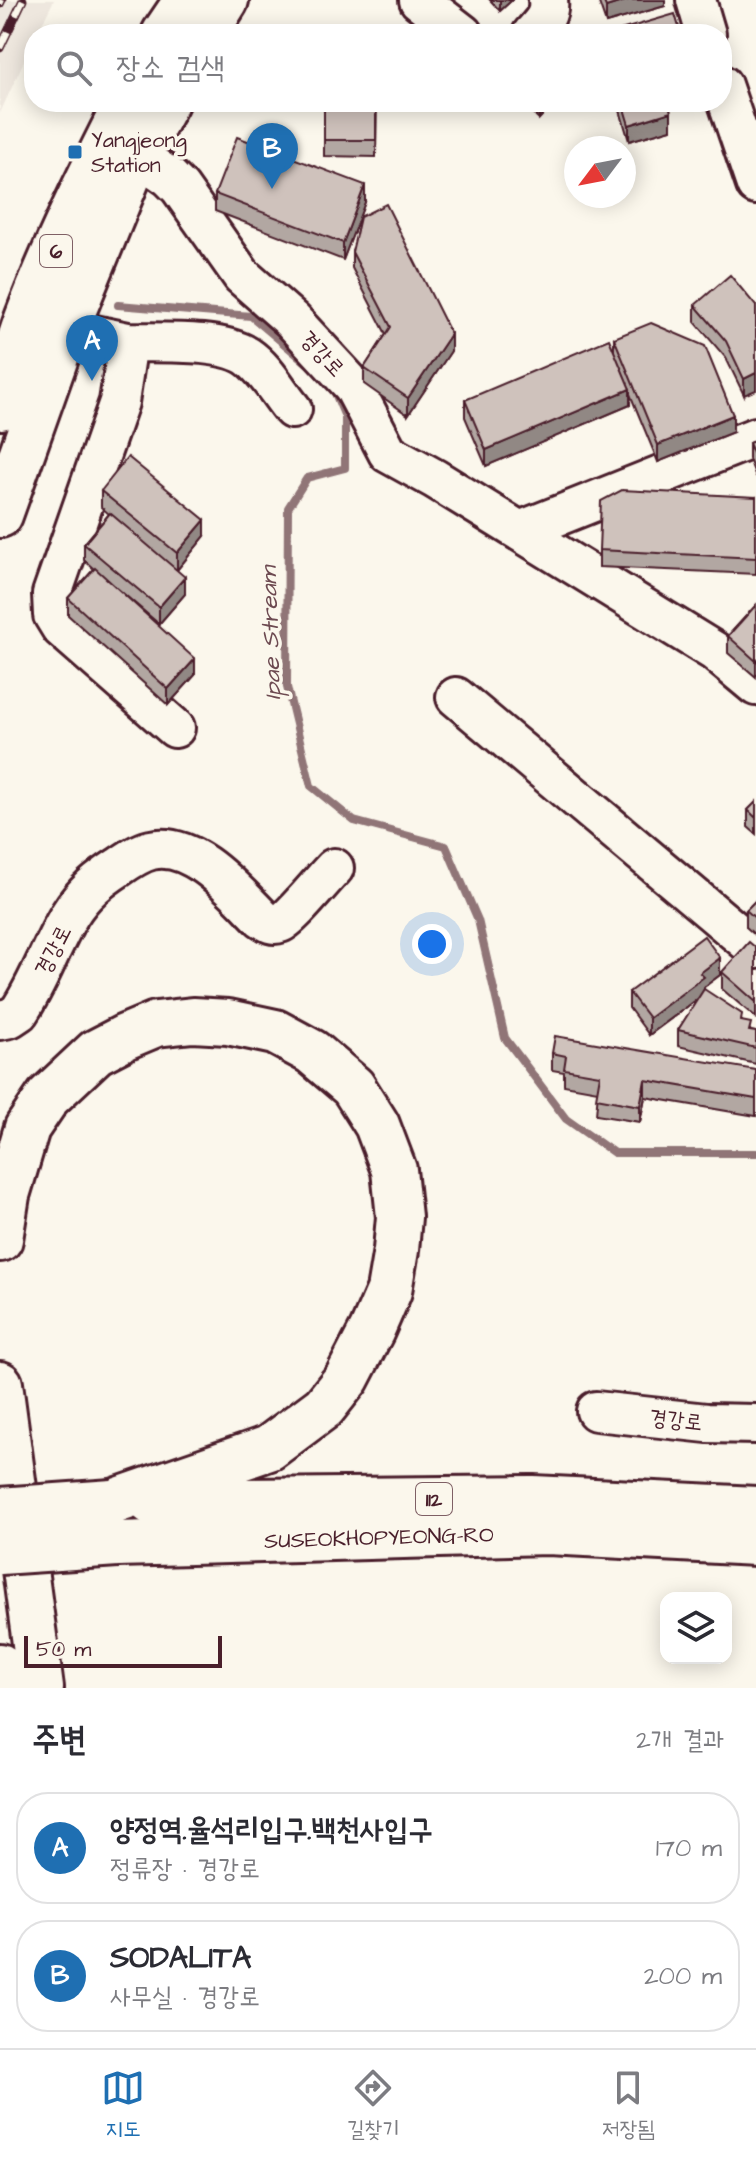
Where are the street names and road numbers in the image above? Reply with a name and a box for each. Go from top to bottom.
road number: 6 [40,235,72,267]
street label: 경강로 [292,324,351,384]
street label: 경강로 [27,920,79,981]
street label: 경강로 [648,1402,704,1439]
road number: 112 [416,1483,452,1515]
street label: SUSEOKHOPYEONG-RO [264,1520,494,1557]

